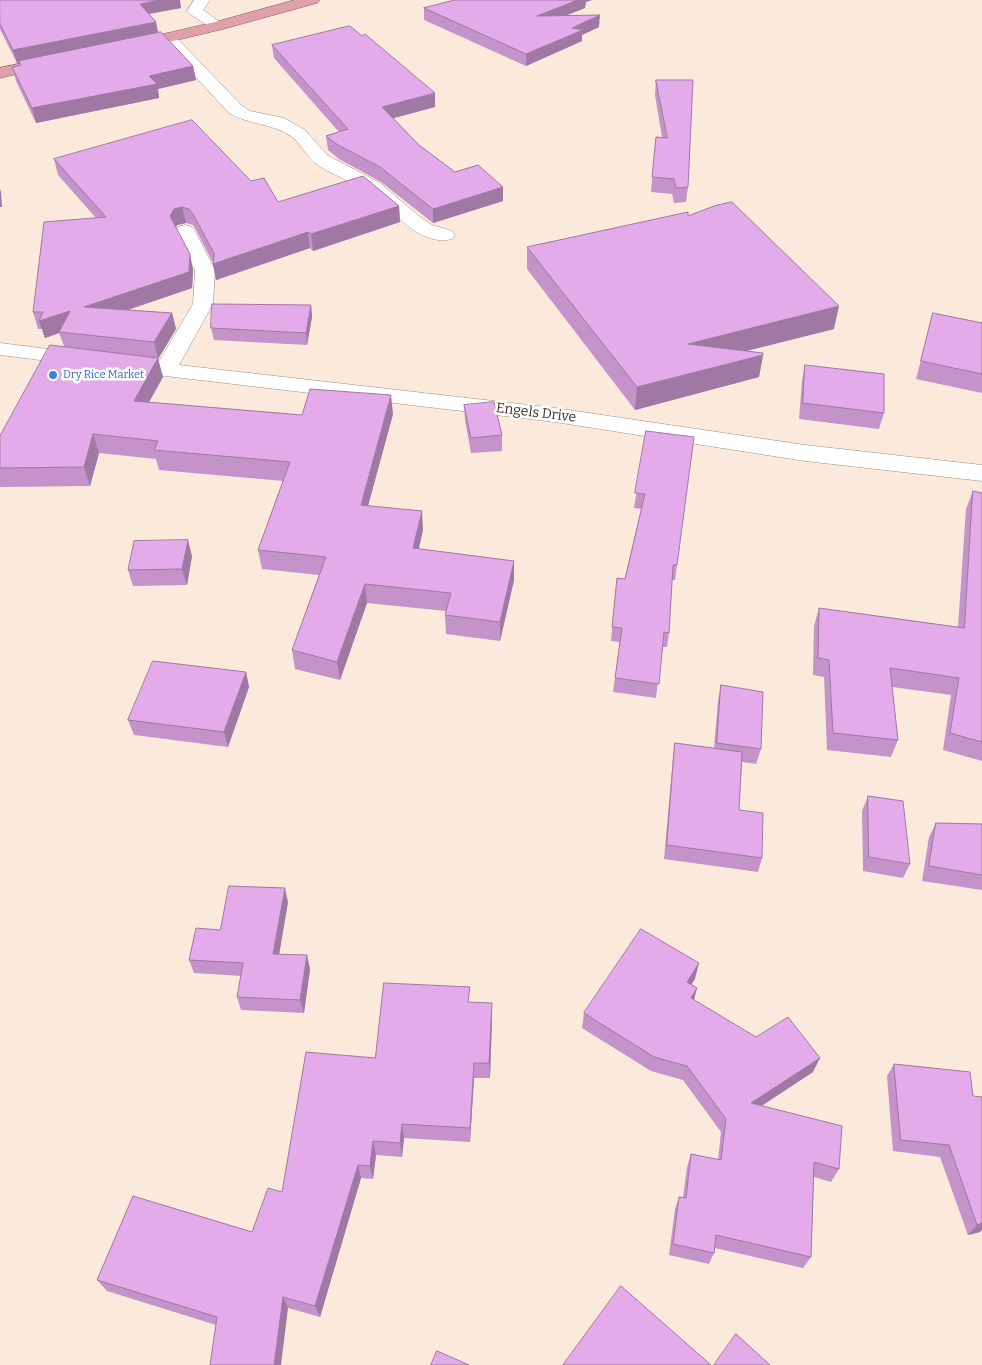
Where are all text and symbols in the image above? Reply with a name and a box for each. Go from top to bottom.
place label: Dry Rice Market [63,368,144,382]
marker: Dry Rice Market [47,369,59,381]
street label: Engels Drive [495,400,577,426]

